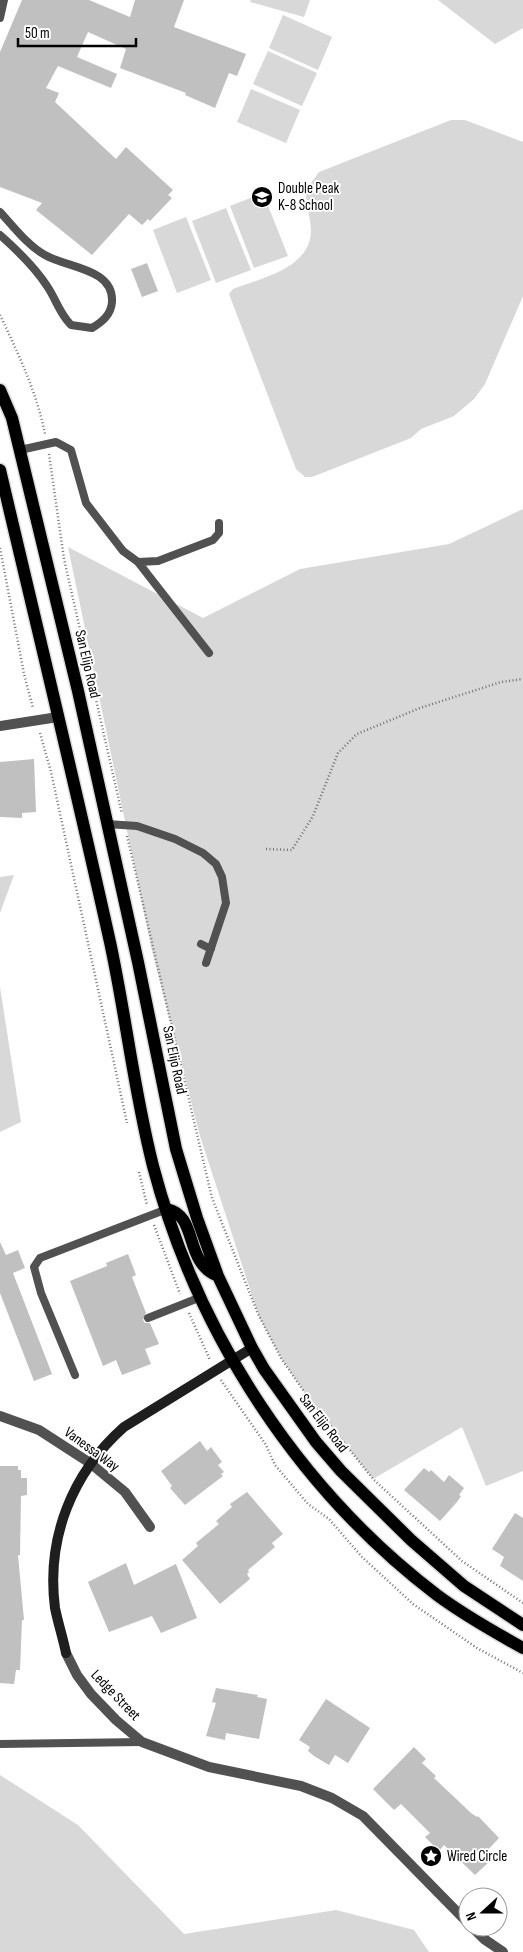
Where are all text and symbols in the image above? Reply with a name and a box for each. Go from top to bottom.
scale bar [18,15,135,47]
text: 50 m [25,24,50,43]
place label: Double Peak K-8 School [278,179,339,215]
school or university icon: Double Peak K-8 School [250,185,274,209]
street label: San Elijo Road [70,628,105,700]
street label: San Elijo Road [158,1024,191,1096]
street label: San Elijo Road [295,1390,352,1456]
street label: Vanessa Way [60,1423,123,1476]
street label: Ledge Street [87,1666,145,1725]
place icon: Wired Circle [419,1844,443,1868]
place label: Wired Circle [447,1847,507,1866]
north arrow [458,1887,508,1937]
text: N [462,1910,481,1923]

